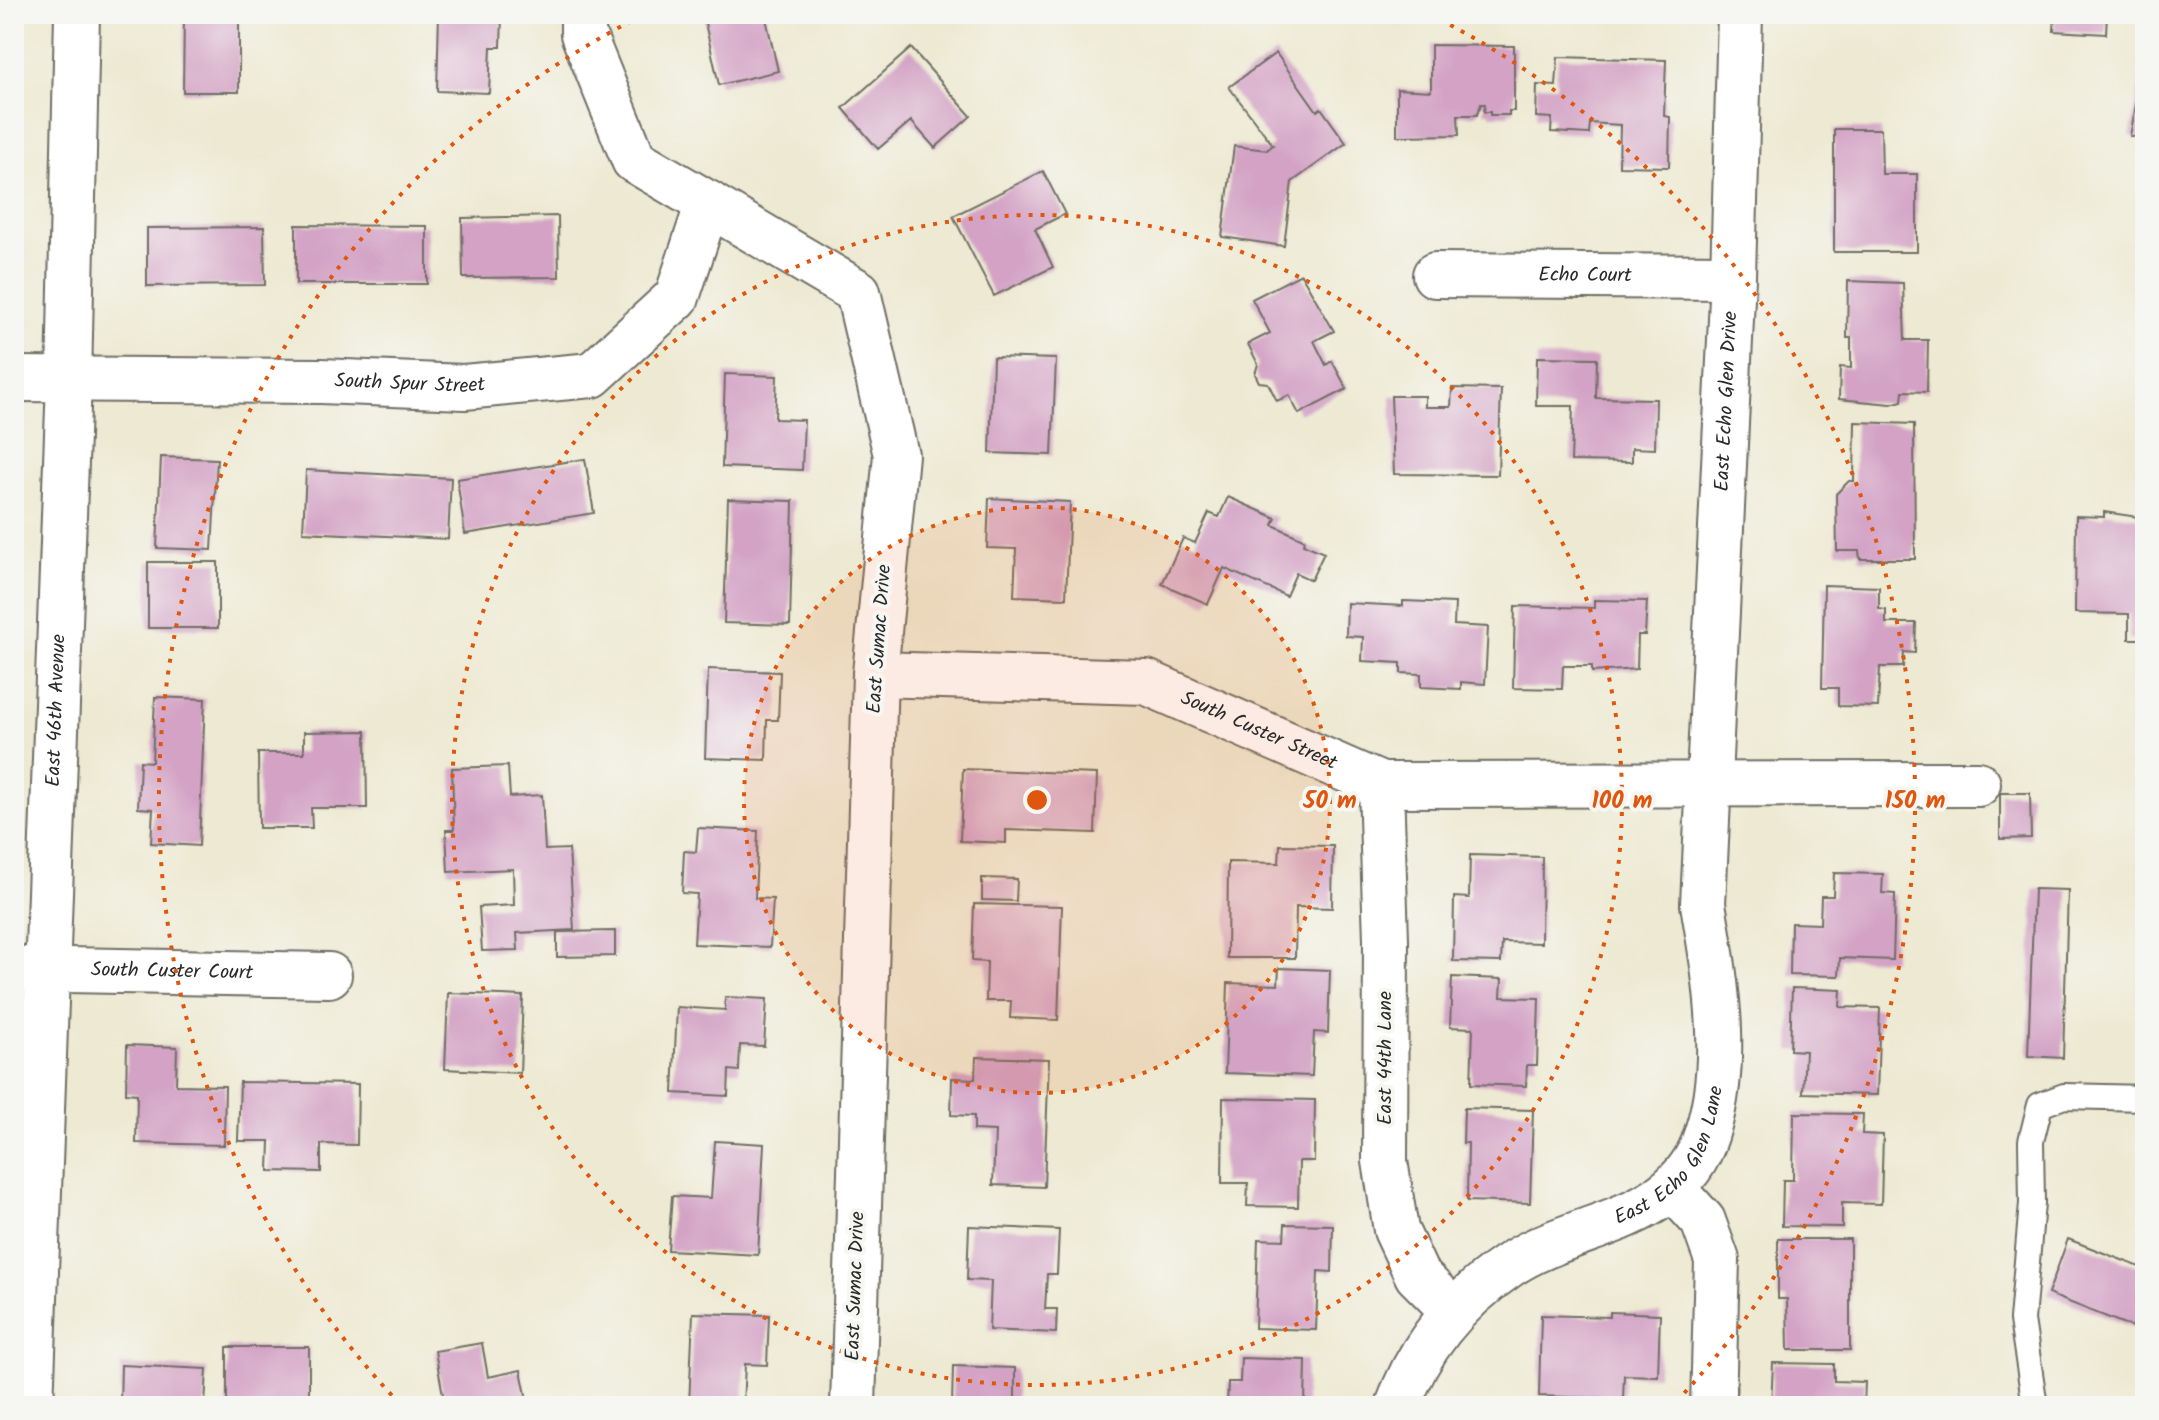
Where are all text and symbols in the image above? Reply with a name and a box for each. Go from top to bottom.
street label: Echo Court [1538,260,1632,292]
street label: East Echo Glen Drive [1707,310,1747,492]
street label: South Spur Street [334,366,487,403]
street label: East Sumac Drive [859,563,901,715]
street label: East 46th Avenue [38,633,76,788]
street label: South Custer Street [1175,683,1342,780]
text: 50 m [1302,782,1357,821]
text: 100 m [1592,782,1652,821]
text: 150 m [1885,782,1945,821]
centre of rings [1023,786,1051,814]
street label: South Custer Court [90,954,254,990]
street label: East 44th Lane [1370,991,1402,1125]
street label: East Echo Glen Lane [1610,1084,1733,1234]
street label: East Sumac Drive [837,1211,875,1361]

